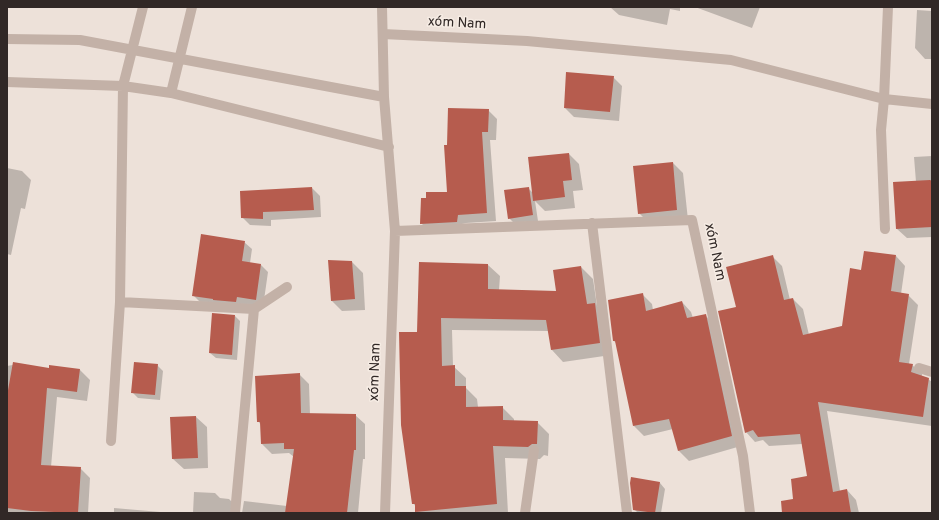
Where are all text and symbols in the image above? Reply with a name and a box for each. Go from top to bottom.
street label: xóm Nam [427,14,487,34]
street label: xóm Nam [700,222,728,282]
street label: xóm Nam [367,342,385,402]

